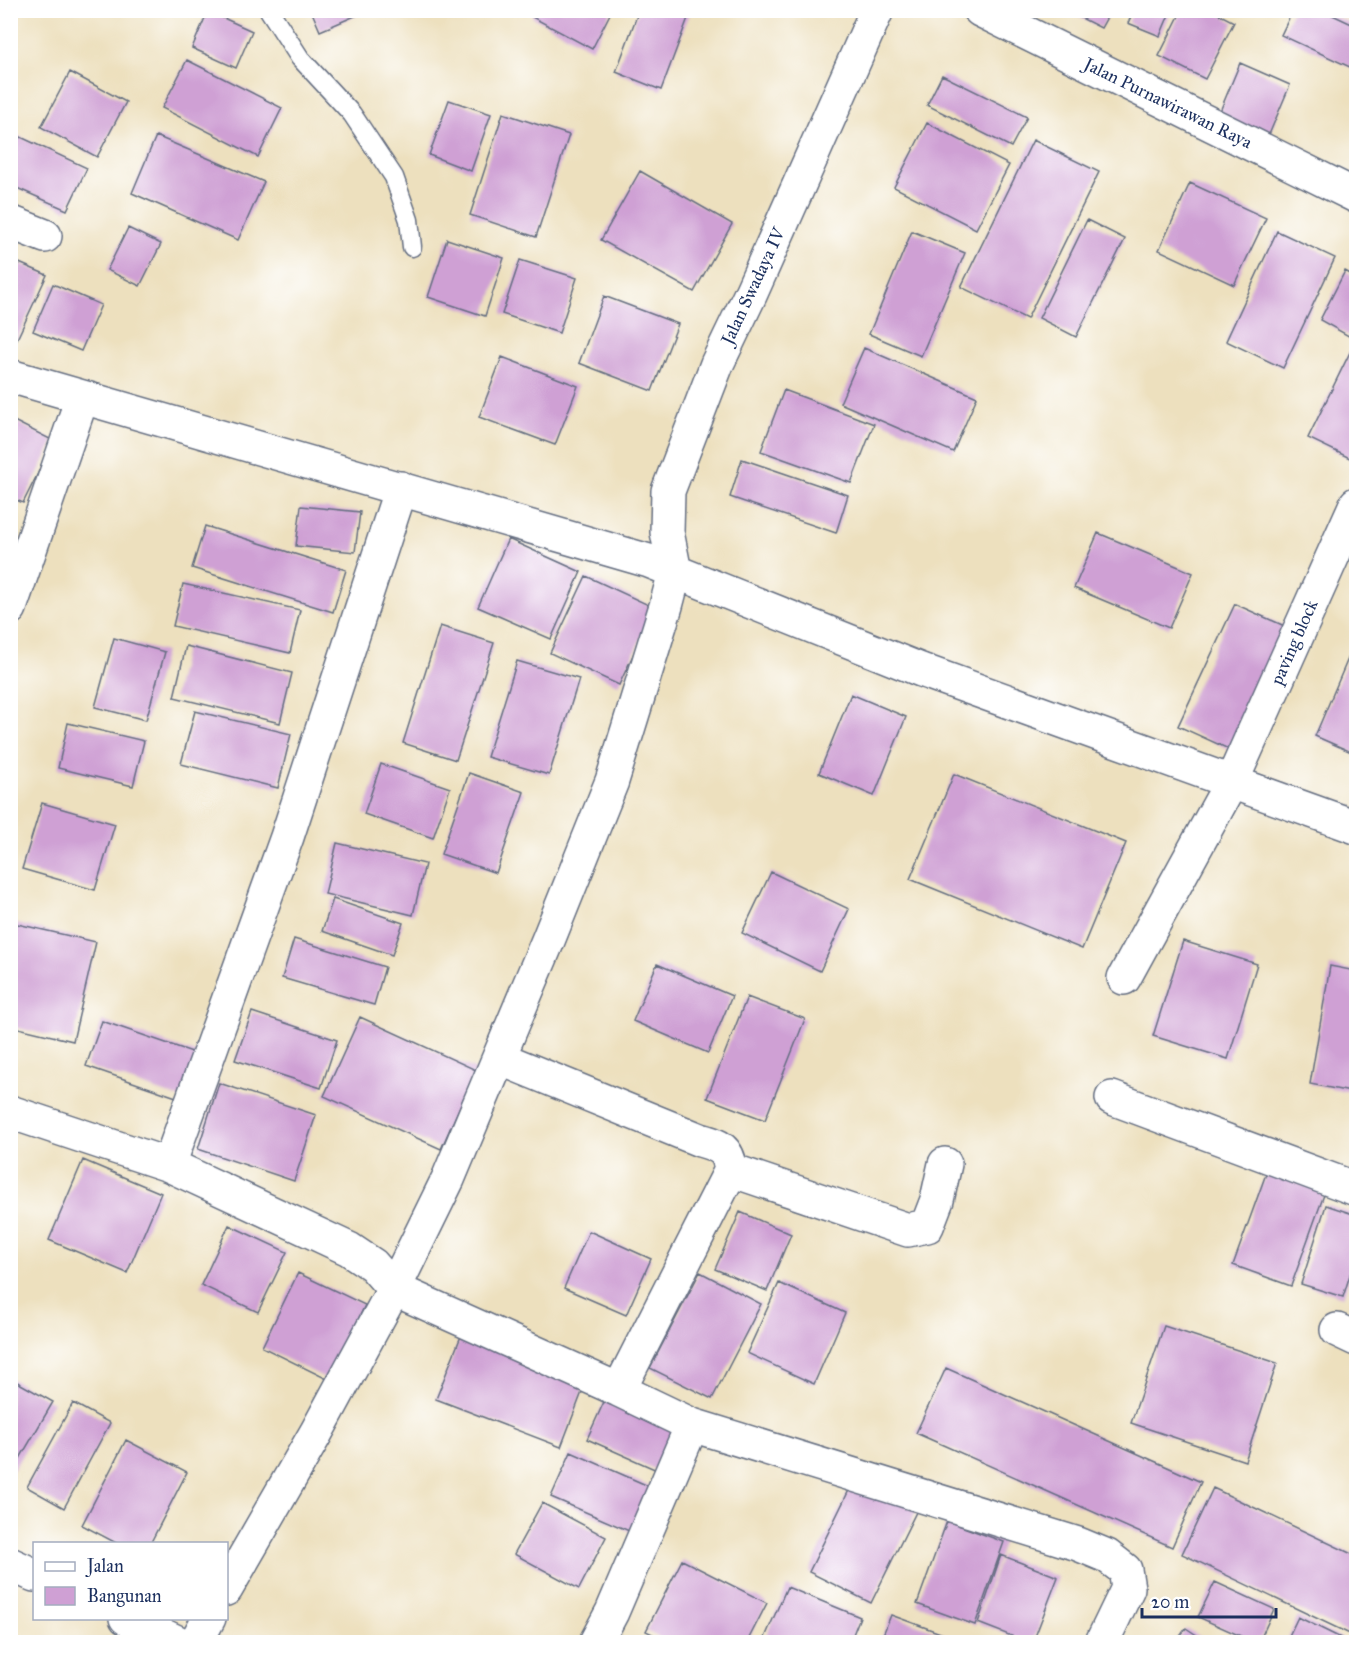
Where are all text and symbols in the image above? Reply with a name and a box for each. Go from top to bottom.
street label: Jalan Purnawirawan Raya [1078,52,1256,154]
street label: Jalan Swadaya IV [715,223,791,350]
street label: paving block [1265,596,1324,689]
legend [33,1542,228,1620]
text: Jalan [85,1555,124,1578]
scale bar [1142,1581,1276,1619]
text: Bangunan [87,1585,162,1608]
text: 20 m [1151,1591,1189,1613]

